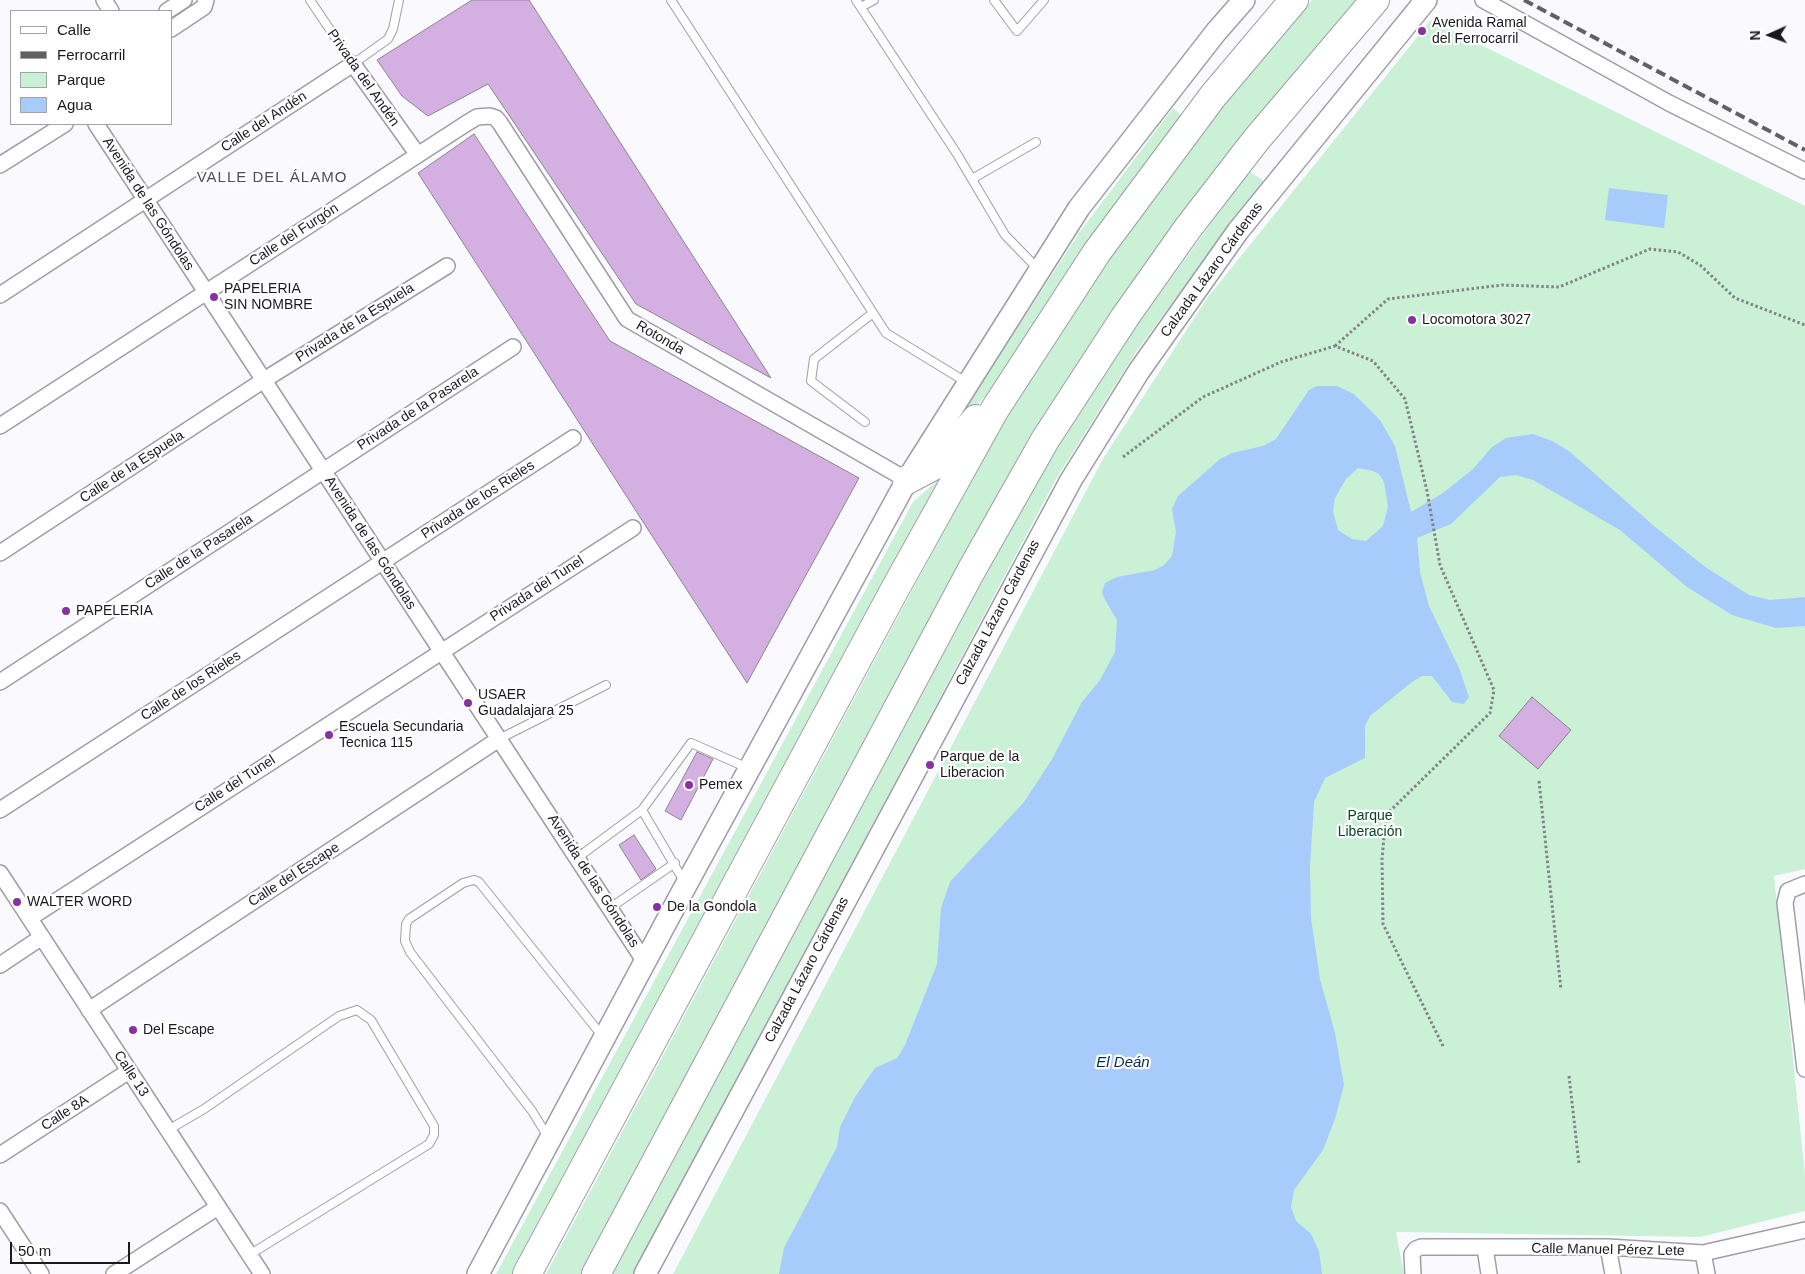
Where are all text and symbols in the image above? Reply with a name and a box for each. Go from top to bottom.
legend [10,10,172,125]
north arrow [1745,10,1795,60]
place label: Avenida Ramal del Ferrocarril [1432,15,1527,48]
text: Calle [57,21,91,38]
marker: Avenida Ramal del Ferrocarril [1416,25,1428,37]
street label: Privada del Andén [323,26,403,130]
text: N [1747,30,1763,41]
text: Ferrocarril [57,46,125,63]
text: Parque [57,71,105,88]
street label: Calle del Andén [218,88,310,156]
text: Agua [57,96,92,113]
street label: Avenida de las Góndolas [99,134,197,274]
district label: VALLE DEL ÁLAMO [195,169,349,187]
street label: Calzada Lázaro Cárdenas [1157,199,1267,341]
street label: Calle del Furgón [246,200,342,270]
street label: Privada de la Espuela [293,280,417,366]
place label: PAPELERIA SIN NOMBRE [224,281,313,314]
marker: PAPELERIA SIN NOMBRE [208,291,220,303]
place label: Locomotora 3027 [1422,312,1531,328]
marker: Locomotora 3027 [1406,314,1418,326]
street label: Rotonda [633,317,687,359]
street label: Privada de la Pasarela [354,364,482,454]
street label: Calle de la Espuela [77,427,187,507]
street label: Privada de los Rieles [418,457,538,543]
street label: Avenida de las Góndolas [321,473,419,613]
street label: Calle de la Pasarela [142,511,256,593]
street label: Calzada Lázaro Cárdenas [952,537,1044,689]
street label: Privada del Tunel [487,552,587,626]
place label: PAPELERIA [76,603,153,619]
marker: PAPELERIA [60,605,72,617]
street label: Calle de los Rieles [138,647,244,725]
place label: USAER Guadalajara 25 [478,687,574,720]
marker: USAER Guadalajara 25 [462,697,474,709]
place label: Escuela Secundaria Tecnica 115 [339,719,464,752]
marker: Escuela Secundaria Tecnica 115 [323,729,335,741]
place label: Parque de la Liberacion [940,749,1019,782]
street label: Calle del Tunel [191,752,279,816]
marker: Parque de la Liberacion [924,759,936,771]
place label: Pemex [699,777,743,793]
marker: Pemex [683,779,695,791]
park label: Parque Liberación [1338,808,1402,840]
street label: Avenida de las Góndolas [544,811,642,951]
street label: Calle del Escape [245,839,343,911]
place label: WALTER WORD [27,894,132,910]
street label: Calzada Lázaro Cárdenas [761,894,853,1046]
marker: WALTER WORD [11,896,23,908]
place label: De la Gondola [667,899,757,915]
marker: De la Gondola [651,901,663,913]
place label: Del Escape [143,1022,215,1038]
marker: Del Escape [127,1024,139,1036]
street label: Calle 13 [110,1048,152,1100]
water label: El Deán [1096,1054,1150,1072]
street label: Calle 8A [38,1092,92,1134]
scale bar [12,1232,132,1264]
street label: Calle Manuel Pérez Lete [1531,1240,1685,1260]
text: 50 m [18,1242,51,1259]

